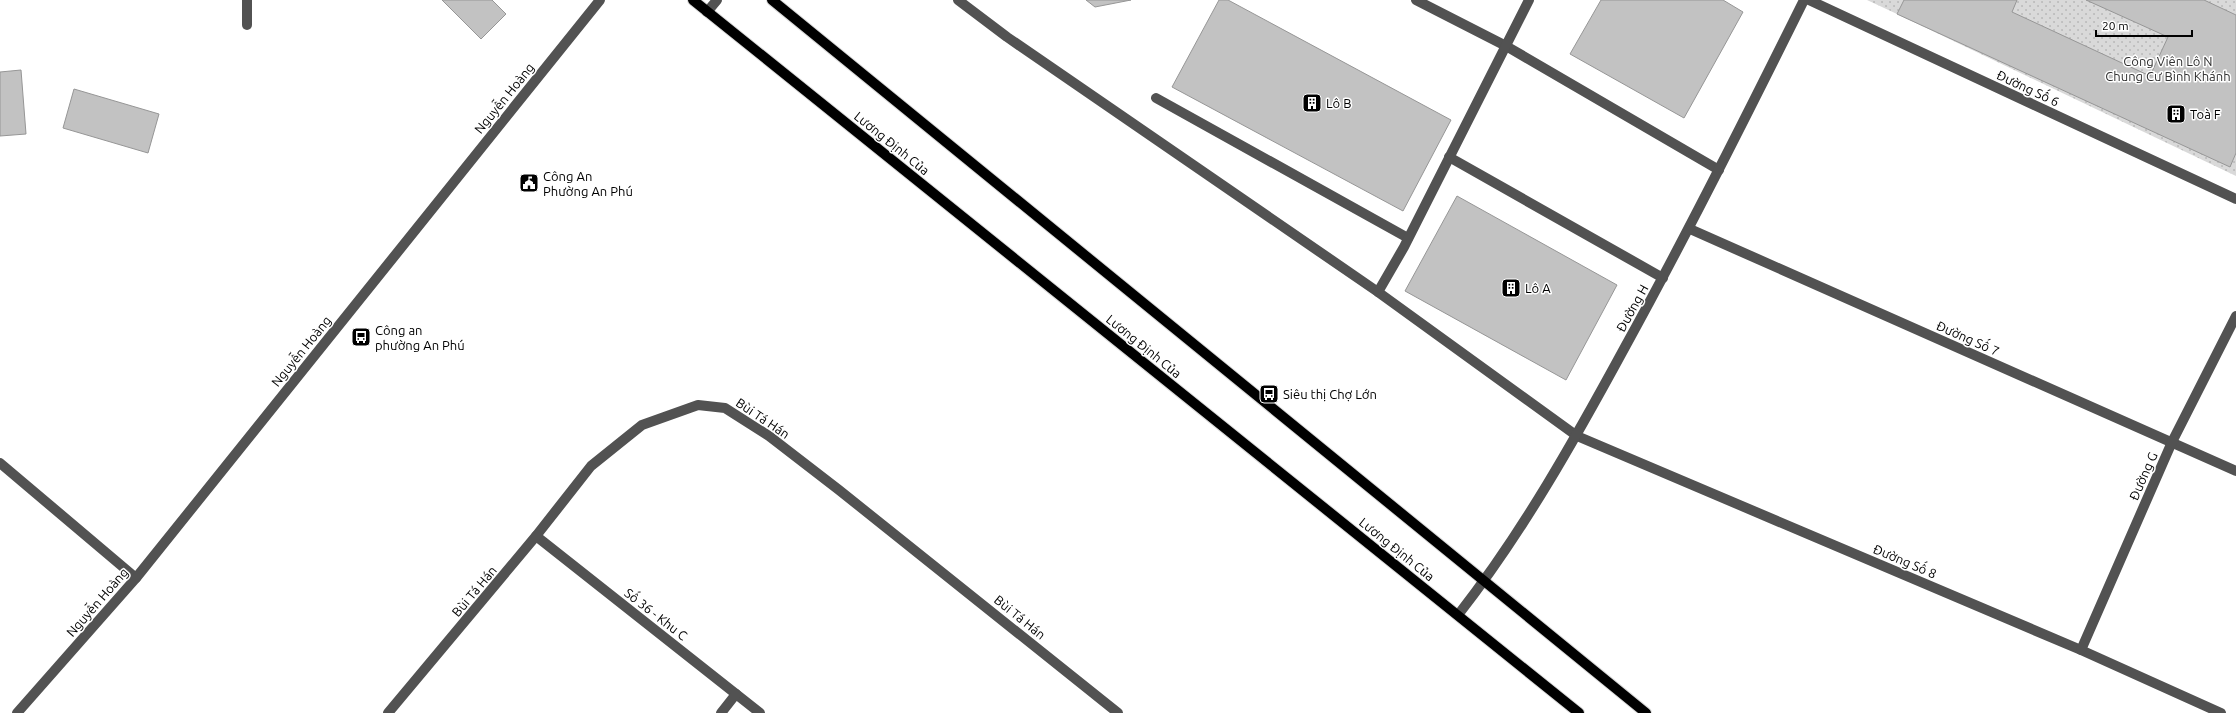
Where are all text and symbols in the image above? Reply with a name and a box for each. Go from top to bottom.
scale bar [2096,12,2192,38]
text: 20 m [2102,19,2129,32]
park label: Công Viên Lô N Chung Cư Bình Khánh [2105,54,2231,83]
street label: Nguyễn Hoàng [470,59,537,136]
street label: Đường Số 6 [1995,65,2062,109]
building icon: Lô B [1301,92,1323,114]
place label: Lô B [1326,96,1351,110]
building icon: Toà F [2165,103,2187,125]
place label: Toà F [2190,107,2221,121]
street label: Lương Định Của [851,109,932,178]
place label: Công An Phường An Phú [543,169,633,198]
public building icon: Công An Phường An Phú [518,172,540,194]
building icon: Lô A [1500,277,1522,299]
place label: Lô A [1525,281,1551,295]
street label: Đường H [1613,282,1651,334]
street label: Nguyễn Hoàng [267,312,334,389]
street label: Lương Định Của [1103,312,1184,381]
street label: Đường Số 7 [1934,316,2002,358]
place label: Công an phường An Phú [375,323,465,352]
bus stop icon: Công an phường An Phú [350,326,372,348]
bus stop icon: Siêu thị Chợ Lớn [1258,383,1280,405]
place label: Siêu thị Chợ Lớn [1283,387,1377,402]
street label: Bùi Tá Hán [734,395,792,441]
street label: Đường G [2126,450,2160,502]
street label: Lương Định Của [1356,515,1437,584]
street label: Đường Số 8 [1871,539,1940,581]
street label: Bùi Tá Hán [449,563,499,619]
street label: Nguyễn Hoàng [63,564,131,639]
street label: Số 36 - Khu C [622,584,691,643]
street label: Bùi Tá Hán [992,592,1048,642]

